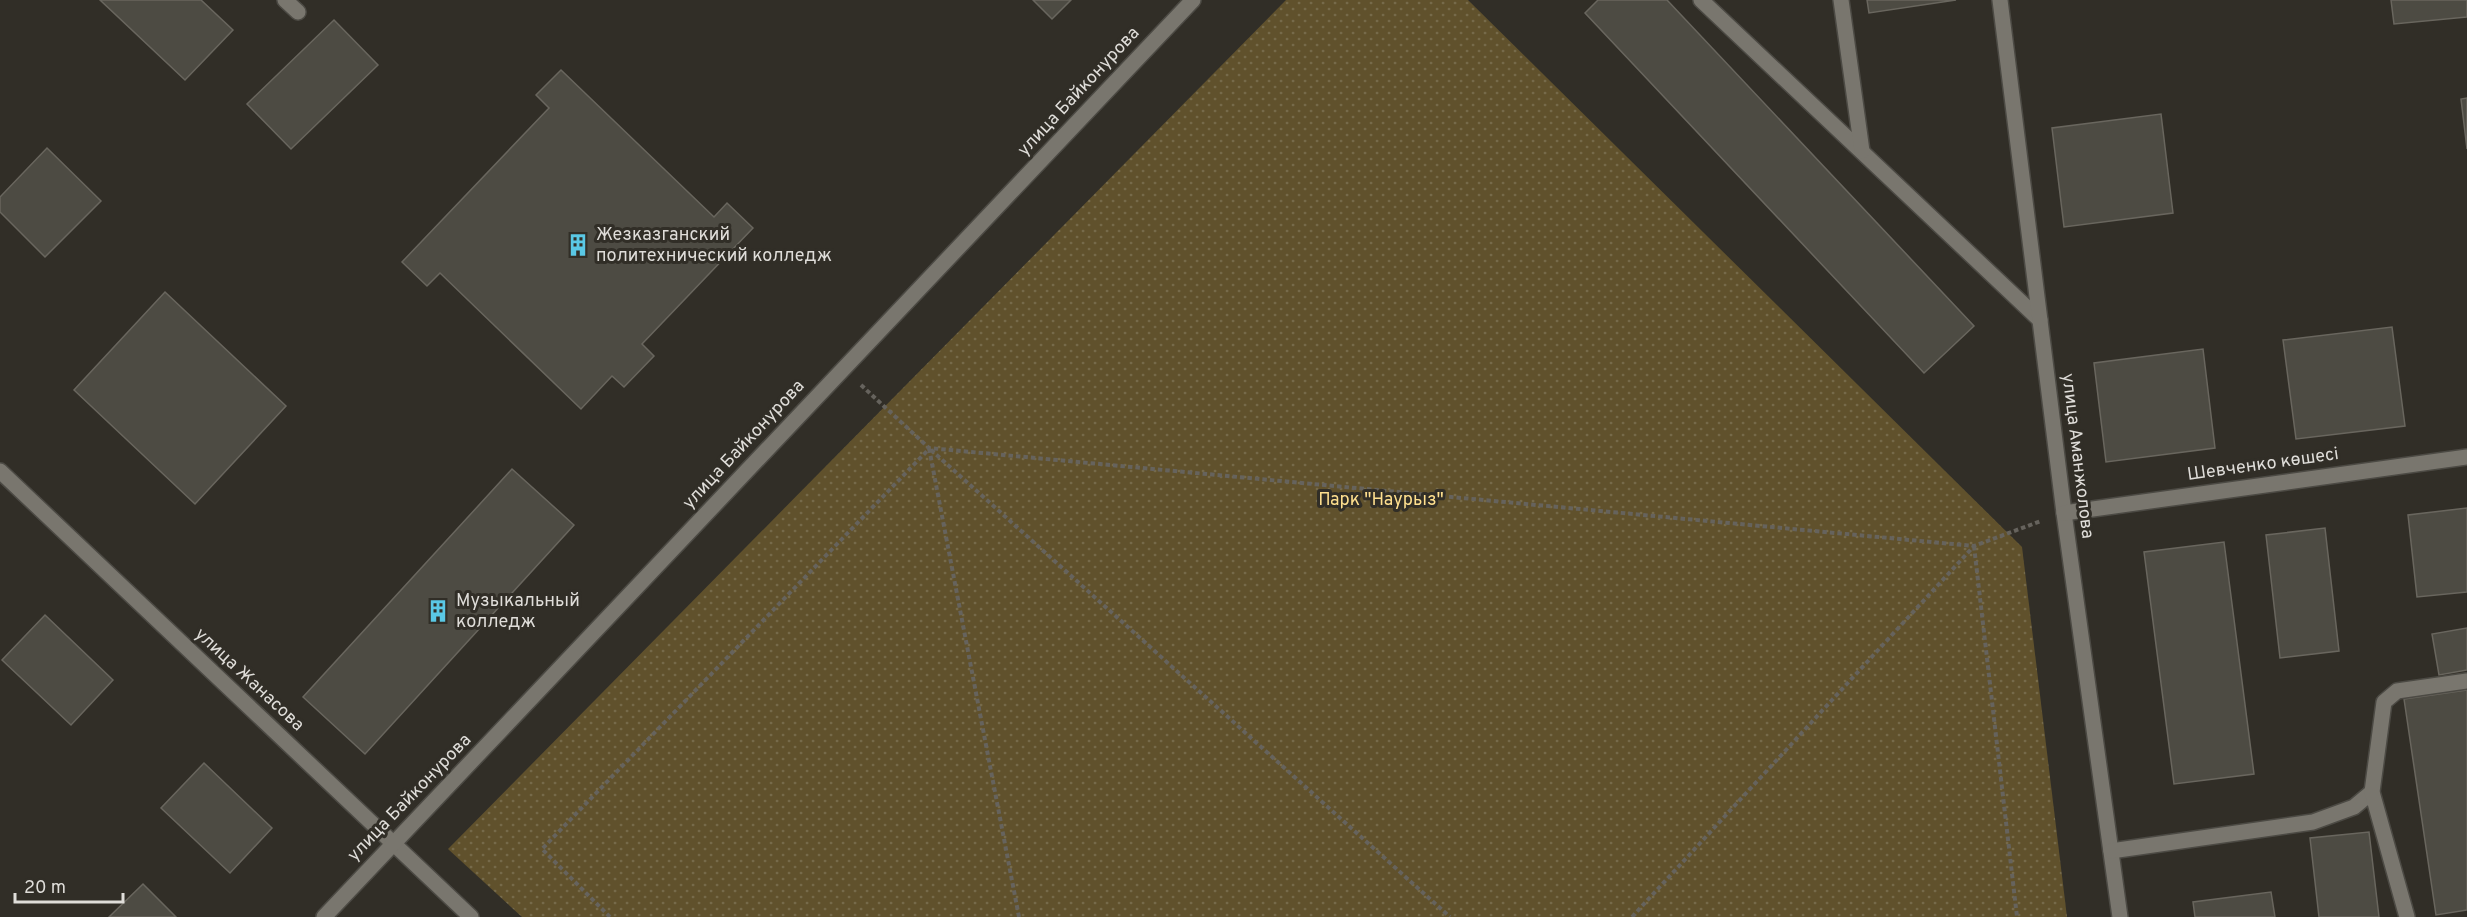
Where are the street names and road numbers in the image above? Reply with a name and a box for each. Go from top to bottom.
street label: улица Байконурова [1013,22,1145,162]
street label: улица Аманжолова [2055,372,2099,540]
street label: улица Байконурова [678,375,810,515]
street label: Шевченко көшесі [2186,443,2340,487]
street label: улица Жанасова [189,623,309,737]
street label: улица Байконурова [343,729,477,867]

